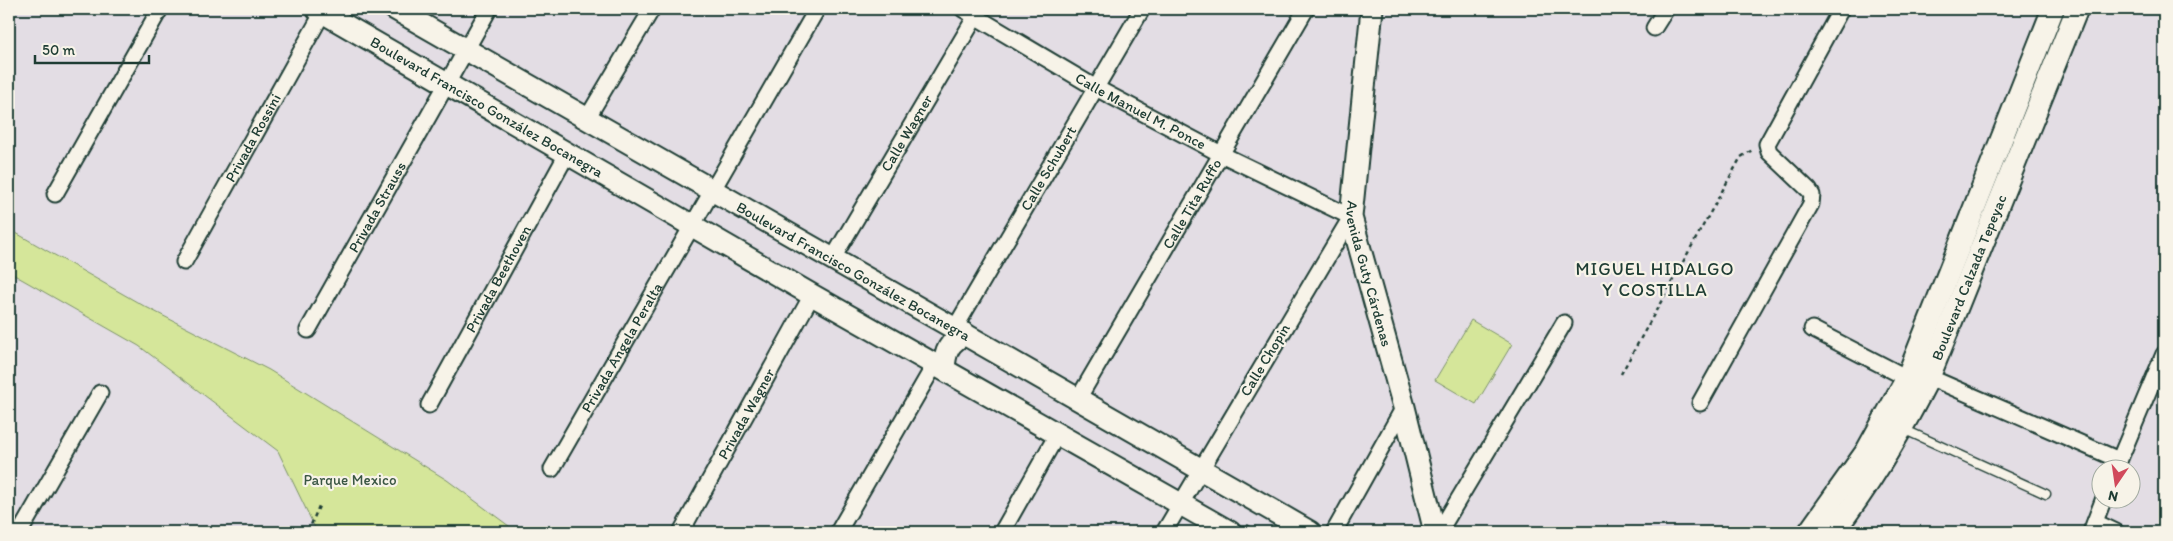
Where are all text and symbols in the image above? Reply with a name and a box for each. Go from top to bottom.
scale bar [35,32,149,64]
street label: Boulevard Francisco González Bocanegra [367,33,607,181]
text: 50 m [42,41,75,59]
street label: Calle Manuel M. Ponce [1072,69,1209,153]
street label: Privada Rossini [221,91,285,185]
street label: Calle Wagner [877,91,937,175]
street label: Calle Schubert [1017,123,1081,214]
street label: Calle Tita Ruffo [1159,155,1225,252]
street label: Privada Strauss [345,158,410,256]
street label: Boulevard Calzada Tepeyac [1928,192,2010,363]
street label: Boulevard Francisco González Bocanegra [733,198,974,345]
street label: Avenida Guty Cárdenas [1342,200,1396,349]
street label: Privada Beethoven [462,222,535,336]
district label: MIGUEL HIDALGO Y COSTILLA [1575,258,1735,301]
street label: Privada Ángela Peralta [577,279,667,416]
street label: Calle Chopin [1236,320,1294,400]
street label: Privada Wagner [714,365,779,462]
north arrow [2090,458,2140,508]
park label: Parque Mexico [303,471,397,489]
text: N [2107,487,2120,506]

